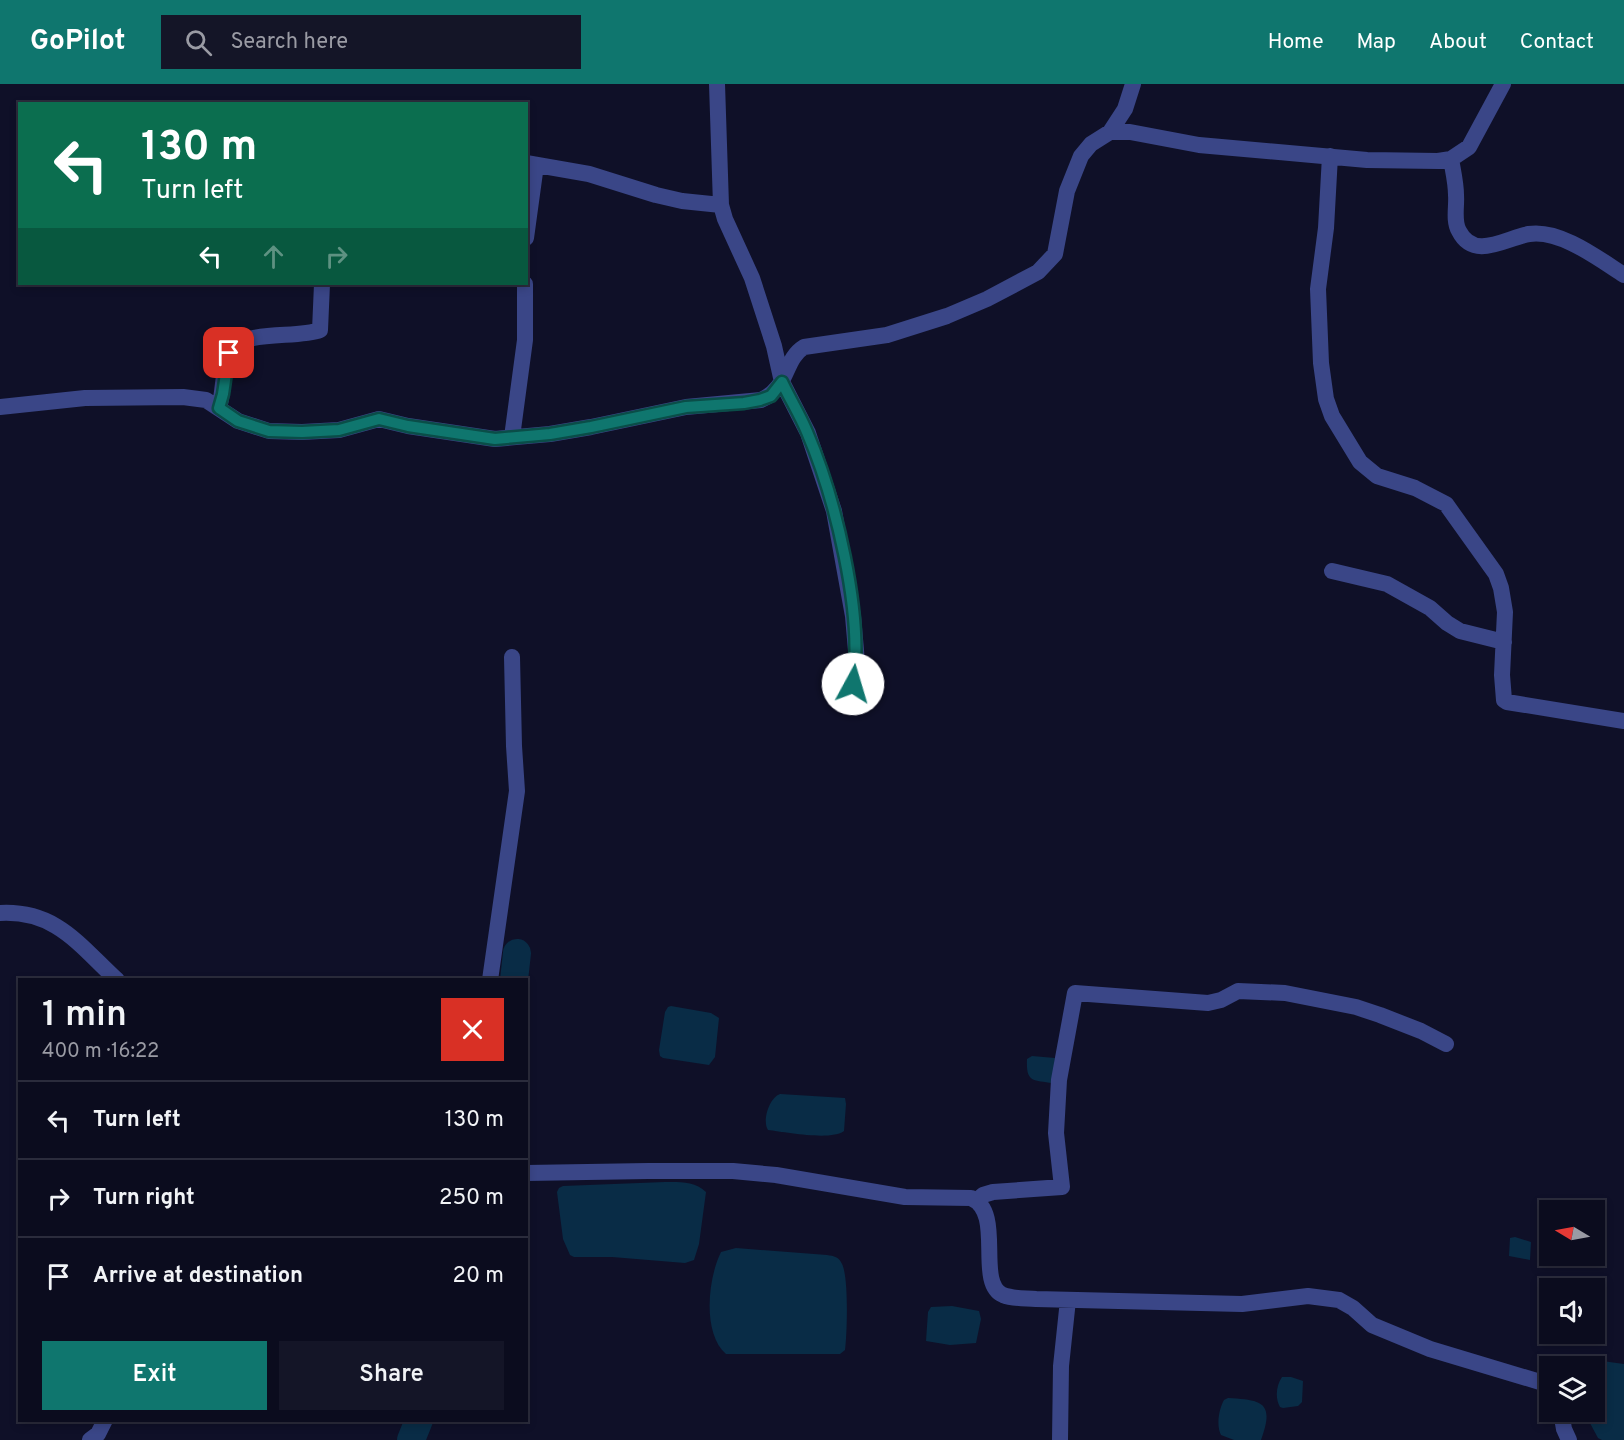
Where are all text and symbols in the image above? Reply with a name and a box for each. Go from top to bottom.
search box [161,15,581,69]
text: GoPilot [30,24,125,60]
icon: search [182,26,215,59]
text: Search here [230,29,348,56]
text: Home [1268,29,1324,56]
text: Map [1357,29,1396,56]
text: About [1429,29,1487,56]
text: Contact [1520,29,1594,56]
text: 130 m [141,122,257,175]
icon: left [42,126,120,204]
text: Turn left [141,174,243,208]
icon: left [194,240,227,273]
icon: ahead [257,240,290,273]
icon: right [320,240,353,273]
pin [203,327,254,378]
icon: arrive [212,336,245,369]
position arrow [821,652,885,716]
text: 1 min [42,993,127,1039]
button: close [441,998,504,1061]
text: 400 m · 16:22 [42,1039,159,1065]
icon: left [42,1104,75,1137]
text: Turn left [93,1107,181,1134]
text: 130 m [445,1107,504,1134]
icon: right [42,1182,75,1215]
text: Turn right [93,1185,195,1212]
text: 250 m [439,1185,504,1212]
north arrow [1539,1200,1605,1266]
map controls [1539,1200,1605,1422]
icon: arrive [42,1260,75,1293]
text: Arrive at destination [93,1263,303,1290]
text: 20 m [453,1263,504,1290]
button: sound [1539,1278,1605,1344]
button: Exit [42,1341,267,1410]
button: Share [279,1341,504,1410]
button: layers [1539,1356,1605,1422]

